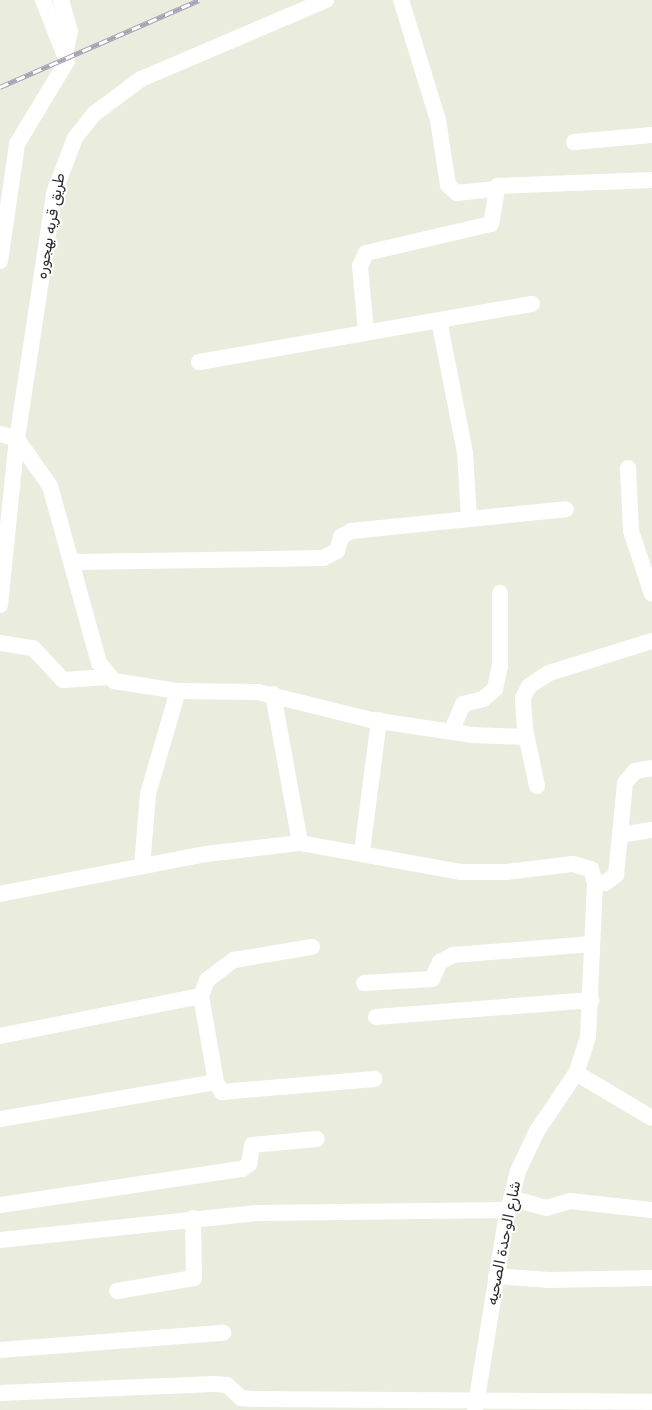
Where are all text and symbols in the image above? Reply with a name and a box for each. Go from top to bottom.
street label: طريق قريه بهجوره [33,172,69,280]
street label: شارع الوحدة الصحيه [483,1179,525,1307]

